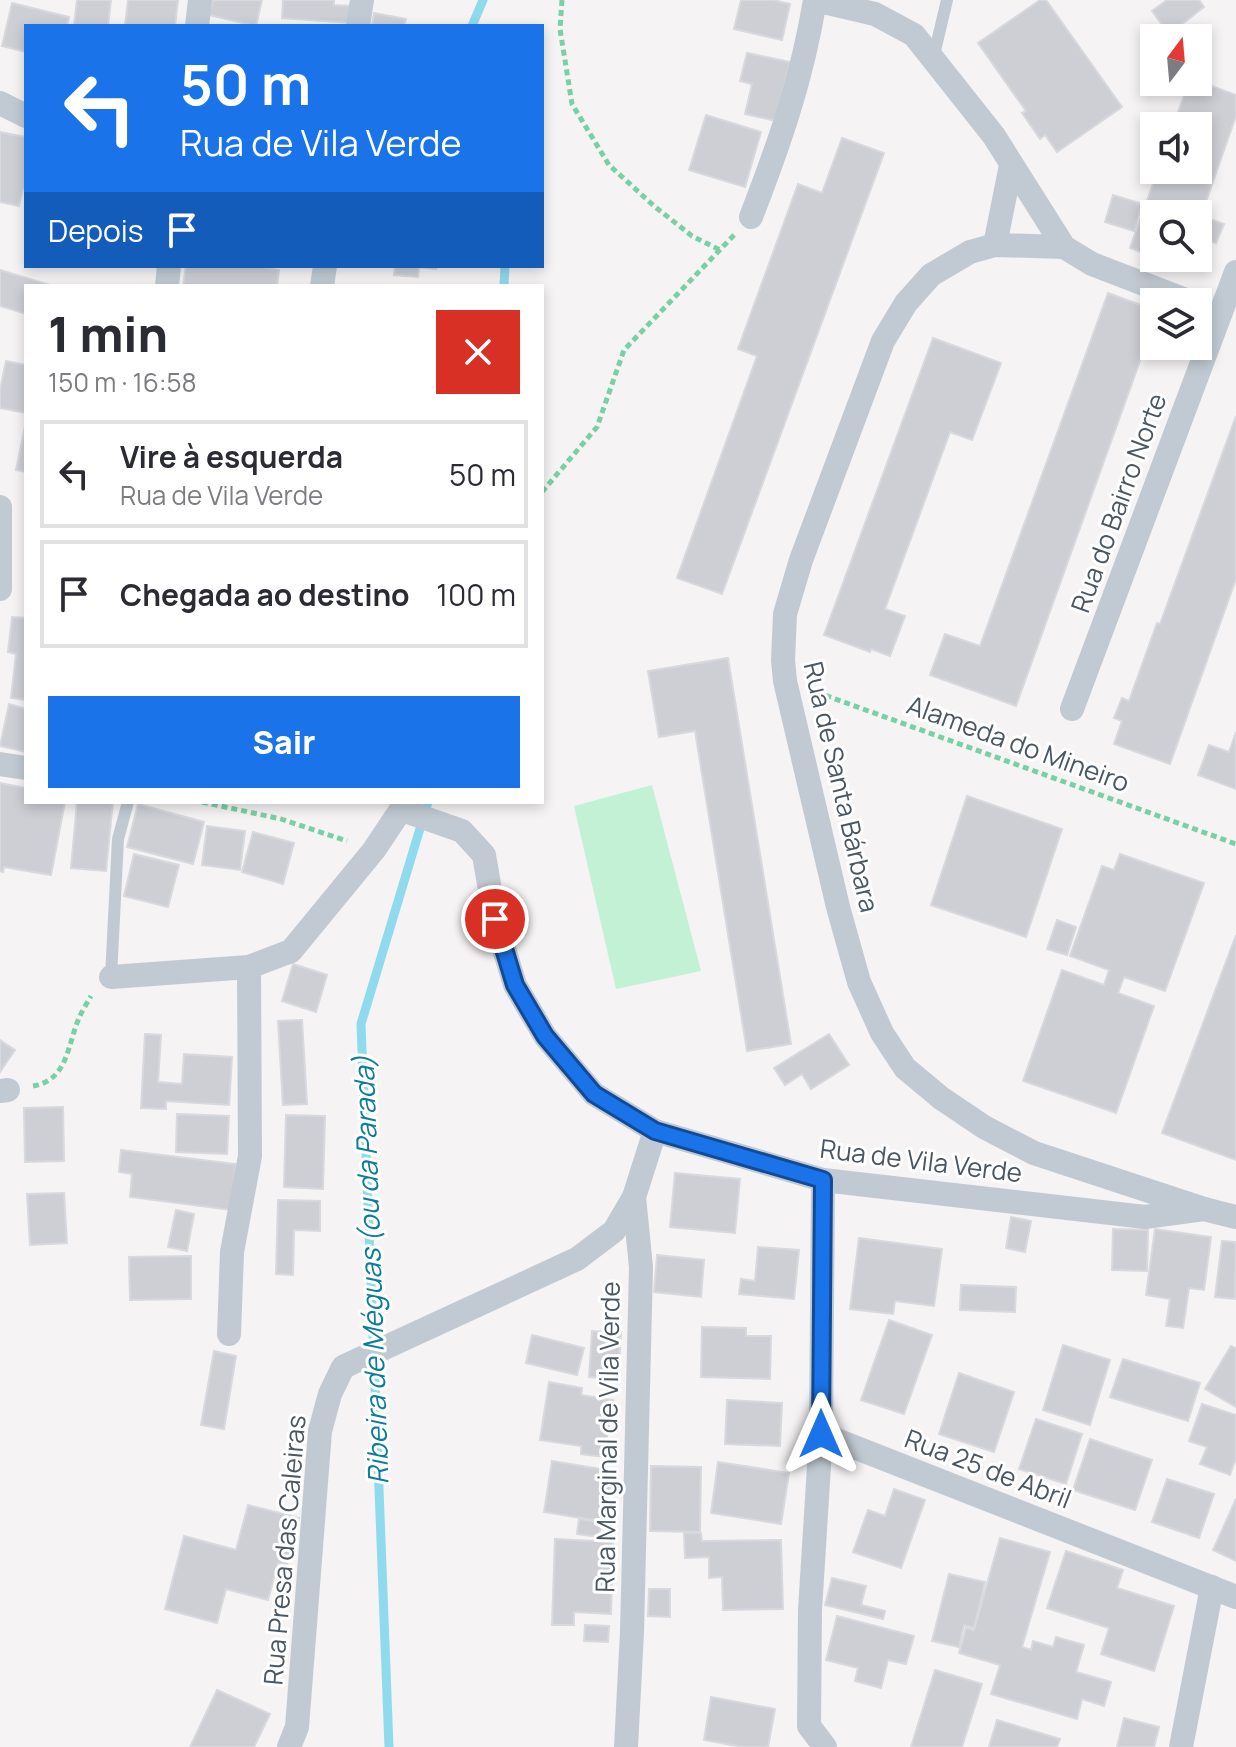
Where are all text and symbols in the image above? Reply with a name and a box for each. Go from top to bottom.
north arrow [1140,24,1212,96]
map controls [1140,24,1212,360]
text: 50 m [180,45,311,122]
icon: left [48,56,152,160]
button: sound [1140,112,1212,184]
text: Rua de Vila Verde [180,118,461,167]
button: search [1140,200,1212,272]
icon: arrive [160,208,204,252]
text: Depois [48,210,144,251]
button: layers [1140,288,1212,360]
text: 1 min [48,301,168,366]
button: close [436,310,520,394]
text: 150 m · 16:58 [48,364,197,400]
street label: Rua do Bairro Norte [1062,388,1174,617]
text: Vire à esquerda [120,436,343,477]
icon: left [52,452,96,496]
text: 50 m [449,454,516,495]
text: Rua de Vila Verde [120,477,323,513]
icon: arrive [52,572,96,616]
text: Chegada ao destino [120,574,410,615]
text: 100 m [436,574,516,615]
street label: Rua de Santa Bárbara [796,658,888,916]
street label: Alameda do Mineiro [902,686,1135,800]
button: Sair [48,696,520,788]
pin [461,885,529,953]
icon: arrive [473,897,517,941]
water label: Ribeira de Méguas (ou da Parada) [344,1055,396,1485]
street label: Rua de Vila Verde [818,1130,1024,1190]
street label: Rua Marginal de Vila Verde [586,1281,628,1593]
position arrow [779,1392,863,1476]
street label: Rua Presa das Caleiras [254,1413,314,1686]
street label: Rua 25 de Abril [900,1420,1077,1516]

